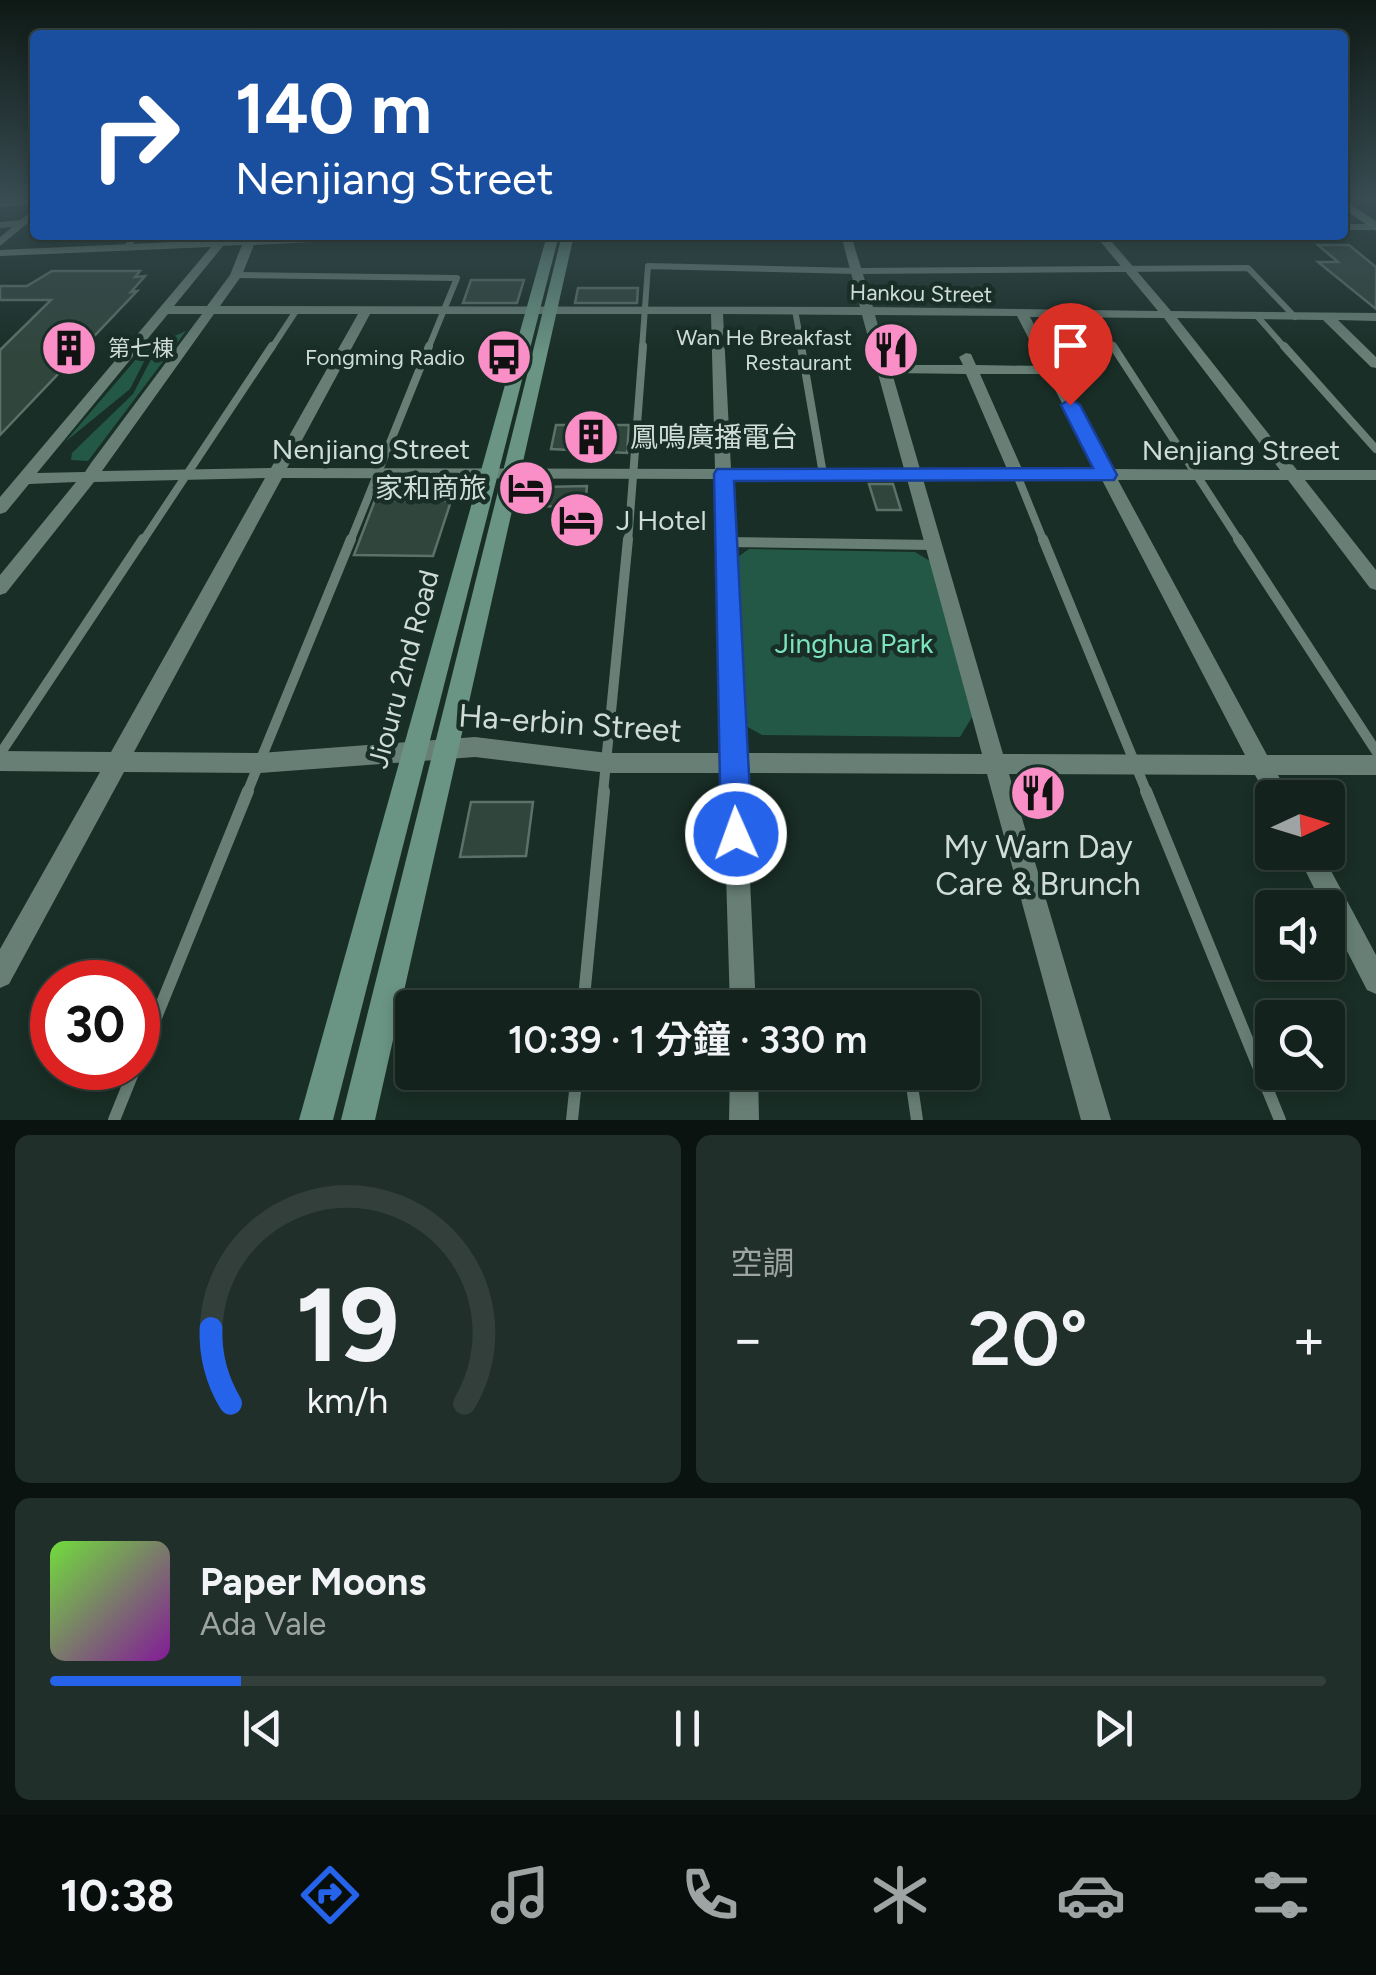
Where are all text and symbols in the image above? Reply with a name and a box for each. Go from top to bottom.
text: 140 m [235,66,432,151]
icon: right [70,70,200,200]
text: Nenjiang Street [235,151,554,205]
street label: Hankou Street [850,279,992,308]
pin [1028,303,1113,406]
building icon: 第七棟 [39,318,99,378]
icon: arrive [1043,318,1098,373]
restaurant icon: Wan He Breakfast Restaurant [861,320,921,380]
place label: Wan He Breakfast Restaurant [676,324,852,376]
bus stop icon: Fongming Radio [474,327,534,387]
place label: 第七棟 [108,335,174,362]
place label: Fongming Radio [305,344,465,371]
building icon: 鳳鳴廣播電台 [561,407,621,467]
place label: 鳳鳴廣播電台 [630,420,798,454]
street label: Nenjiang Street [272,432,470,466]
street label: Nenjiang Street [1142,433,1340,467]
hotel icon: 家和商旅 [496,458,556,518]
place label: 家和商旅 [375,471,487,505]
hotel icon: J Hotel [547,490,607,550]
place label: J Hotel [616,503,707,537]
street label: Jiouru 2nd Road [360,566,446,772]
park label: Jinghua Park [775,626,934,660]
street label: Ha-erbin Street [457,696,683,750]
restaurant icon: My Warn Day Care & Brunch [1008,763,1068,823]
north arrow [1255,780,1345,870]
map controls [1255,780,1345,1090]
position arrow [684,782,788,886]
place label: My Warn Day Care & Brunch [935,828,1141,903]
button: sound [1255,890,1345,980]
speed limit sign: 30 [30,960,160,1090]
button: search [1255,1000,1345,1090]
text: 10:39 · 1 分鐘 · 330 m [508,1017,867,1063]
text: 空調 [731,1244,795,1282]
text: 19 [296,1262,400,1387]
text: 20° [969,1294,1088,1384]
text: − [731,1306,765,1372]
text: + [1292,1306,1326,1372]
text: km/h [307,1379,389,1422]
text: Paper Moons [200,1559,426,1605]
text: Ada Vale [200,1605,326,1643]
icon: previous [235,1701,290,1756]
icon: pause [660,1701,715,1756]
icon: next [1086,1701,1141,1756]
icon: directions [295,1860,365,1930]
icon: music [485,1860,555,1930]
icon: phone [675,1860,745,1930]
icon: climate [865,1860,935,1930]
icon: car [1056,1860,1126,1930]
icon: filters [1246,1860,1316,1930]
text: 10:38 [60,1868,174,1922]

